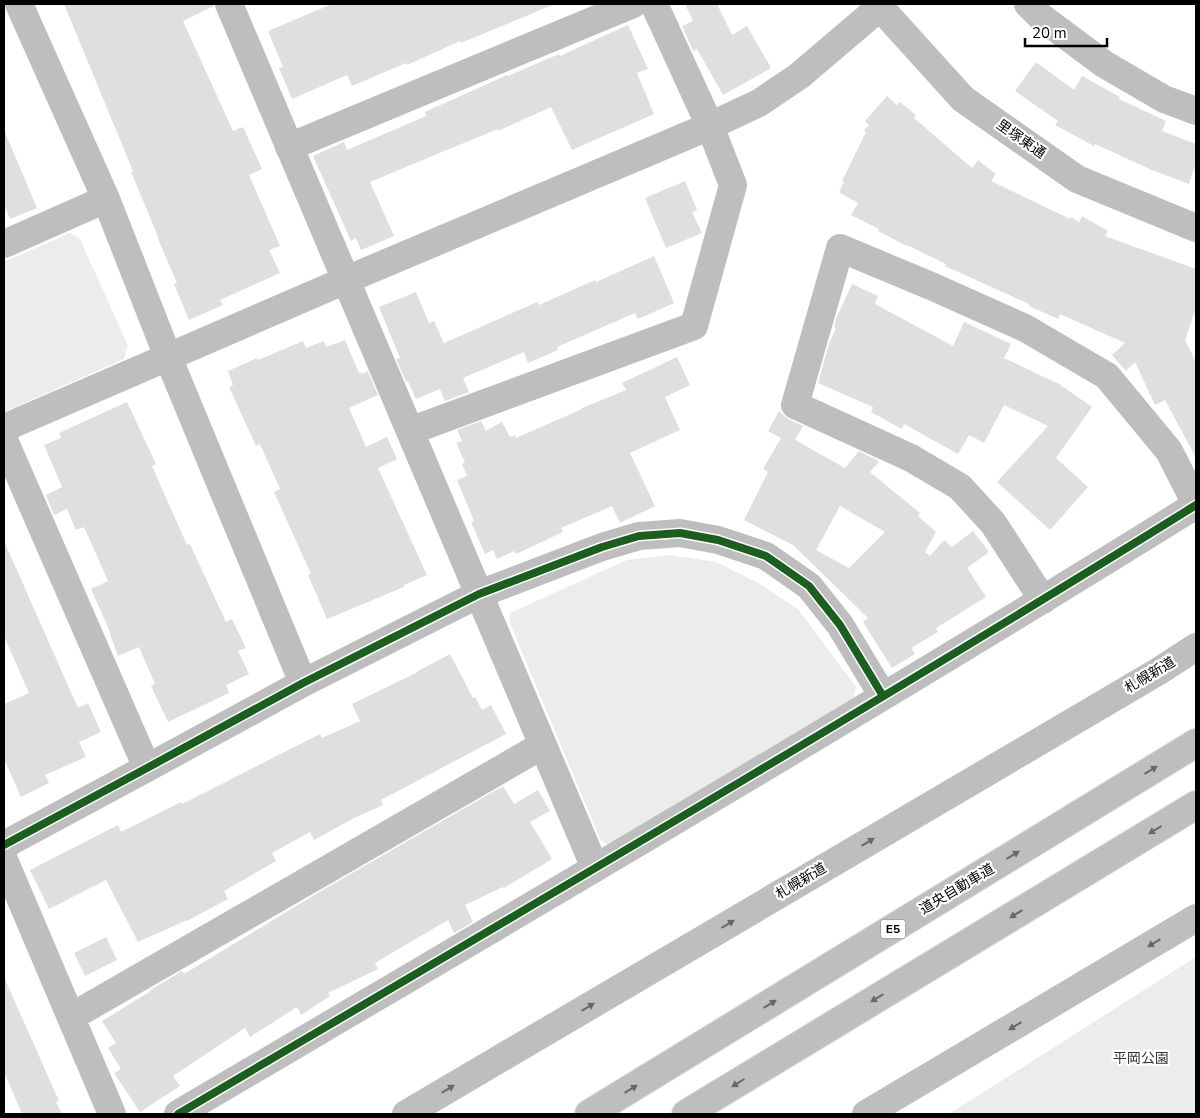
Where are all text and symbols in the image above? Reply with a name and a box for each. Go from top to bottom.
scale bar [1025,15,1108,47]
text: 20 m [1032,23,1067,43]
street label: 里塚東通 [993,115,1049,163]
street label: 札幌新道 [1121,652,1179,698]
one-way arrow [1145,766,1158,775]
one-way arrow [1148,826,1161,835]
one-way arrow [860,838,875,846]
one-way arrow [1006,851,1019,860]
street label: 札幌新道 [772,858,830,904]
street label: 道央自動車道 [916,859,998,919]
one-way arrow [1009,910,1022,919]
one-way arrow [721,920,734,929]
road number: E5 [880,920,906,939]
one-way arrow [1148,938,1161,947]
one-way arrow [870,994,883,1003]
one-way arrow [763,999,776,1009]
one-way arrow [580,1003,595,1011]
one-way arrow [1008,1021,1021,1030]
park label: 平岡公園 [1113,1049,1169,1068]
one-way arrow [731,1078,744,1087]
one-way arrow [624,1084,638,1093]
one-way arrow [441,1085,454,1094]

